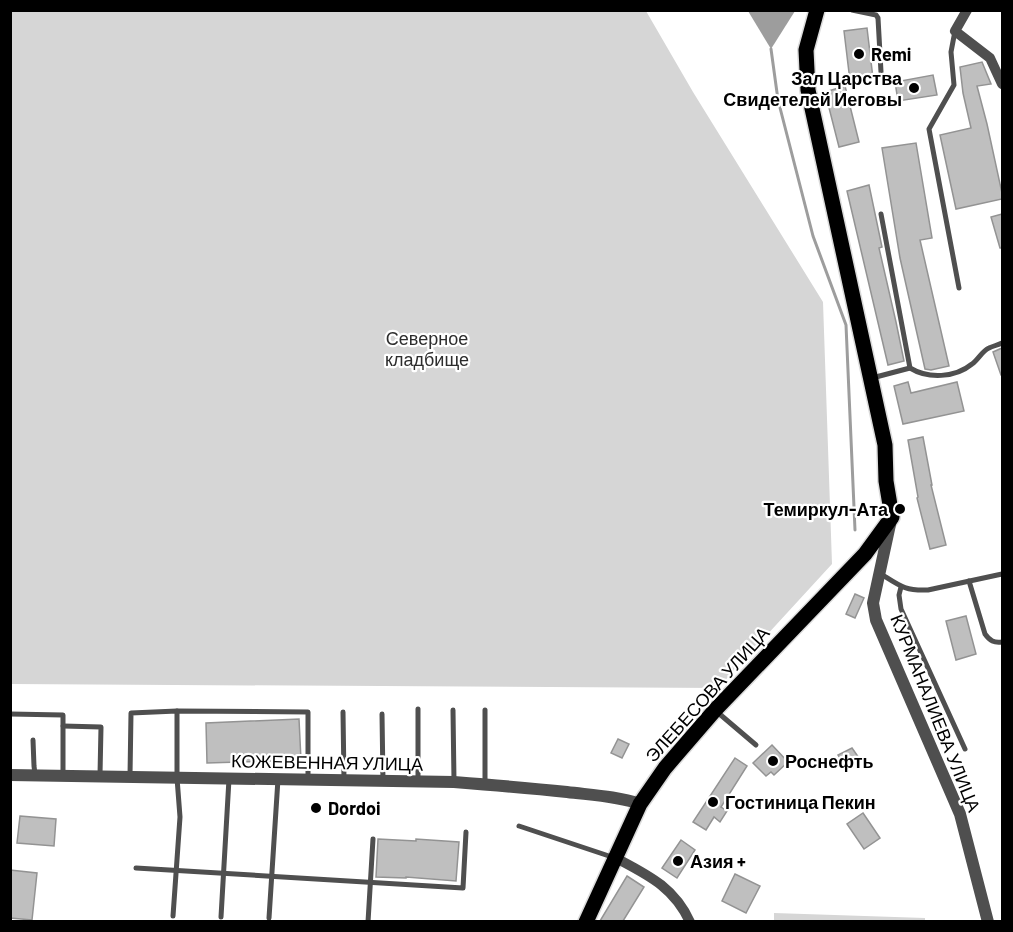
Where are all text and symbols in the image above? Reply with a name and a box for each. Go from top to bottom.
place label: Remi [871,43,911,65]
marker: Remi [852,47,866,61]
place label: Зал Царства Свидетелей Иеговы [723,67,903,110]
marker: Зал Царства Свидетелей Иеговы [907,81,921,95]
park label: Северное кладбище [385,327,469,370]
place label: Темиркул-Ата [764,498,889,520]
marker: Темиркул-Ата [893,502,907,516]
street label: КУРМАНАЛИЕВА УЛИЦА [886,611,986,815]
street label: ЭЛЕБЕСОВА УЛИЦА [640,622,774,766]
street label: КОЖЕВЕННАЯ УЛИЦА [231,749,423,775]
place label: Роснефть [785,750,874,772]
marker: Роснефть [766,754,780,768]
place label: Гостиница Пекин [725,791,876,813]
marker: Гостиница Пекин [706,795,720,809]
place label: Dordoi [328,797,381,819]
marker: Dordoi [309,801,323,815]
place label: Азия + [690,850,746,872]
marker: Азия + [671,854,685,868]

